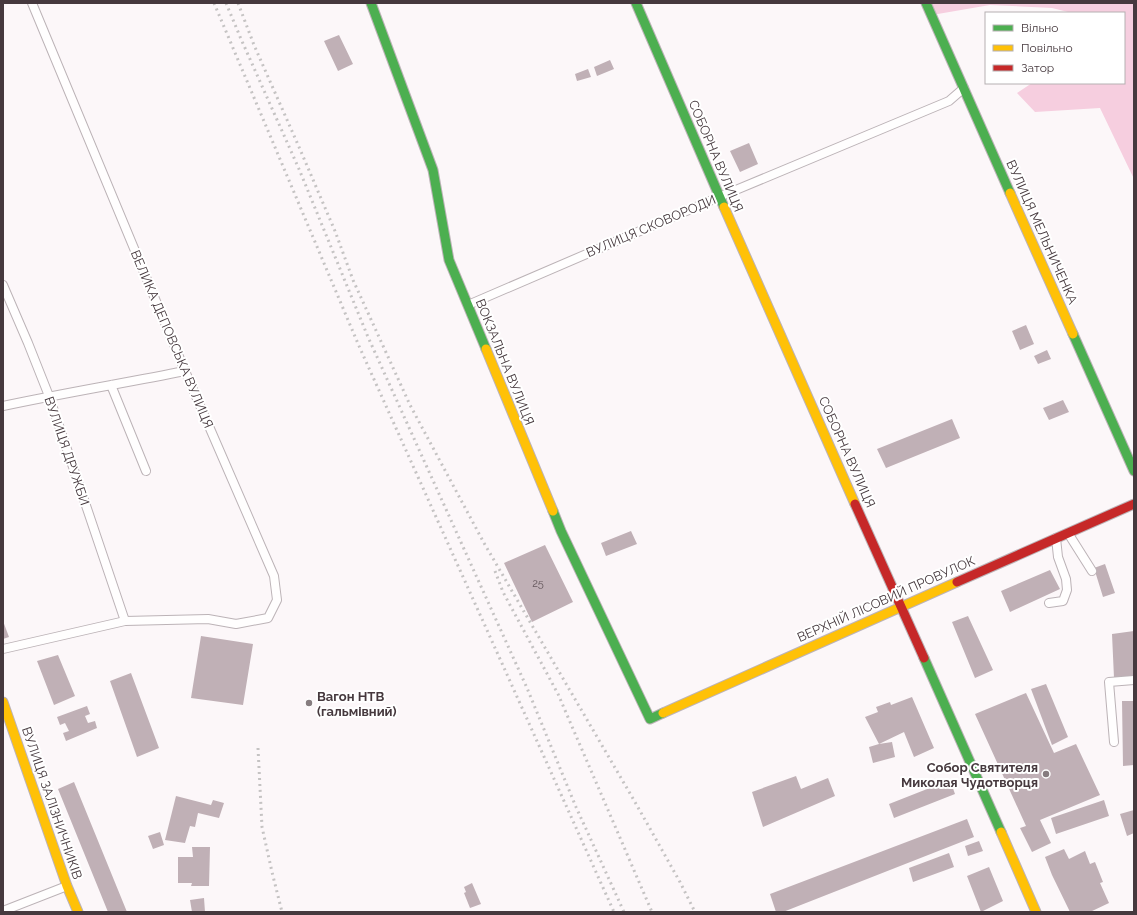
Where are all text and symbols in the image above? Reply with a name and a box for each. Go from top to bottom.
legend [985,12,1125,84]
text: Вільно [1021,21,1058,35]
text: Повільно [1021,41,1073,55]
text: Затор [1021,61,1054,75]
street label: СОБОРНА ВУЛИЦЯ [686,98,746,214]
street label: ВУЛИЦЯ МЕЛЬНИЧЕНКА [1003,158,1081,307]
street label: ВУЛИЦЯ СКОВОРОДИ [584,192,718,260]
street label: ВЕЛИКА ДЕПОВСЬКА ВУЛИЦЯ [128,248,216,430]
street label: ВОКЗАЛЬНА ВУЛИЦЯ [473,297,537,427]
street label: СОБОРНА ВУЛИЦЯ [816,394,878,510]
street label: ВУЛИЦЯ ДРУЖБИ [41,395,93,507]
street label: ВЕРХНІЙ ЛІСОВИЙ ПРОВУЛОК [795,553,977,645]
house number: 25 [532,577,544,590]
place label: Вагон НТВ (гальмівний) [317,689,397,719]
marker: Вагон НТВ (гальмівний) [304,698,314,708]
street label: ВУЛИЦЯ ЗАЛІЗНИЧНИКІВ [19,725,85,881]
place label: Собор Святителя Миколая Чудотворця [901,760,1038,790]
marker: Собор Святителя Миколая Чудотворця [1041,769,1051,779]

